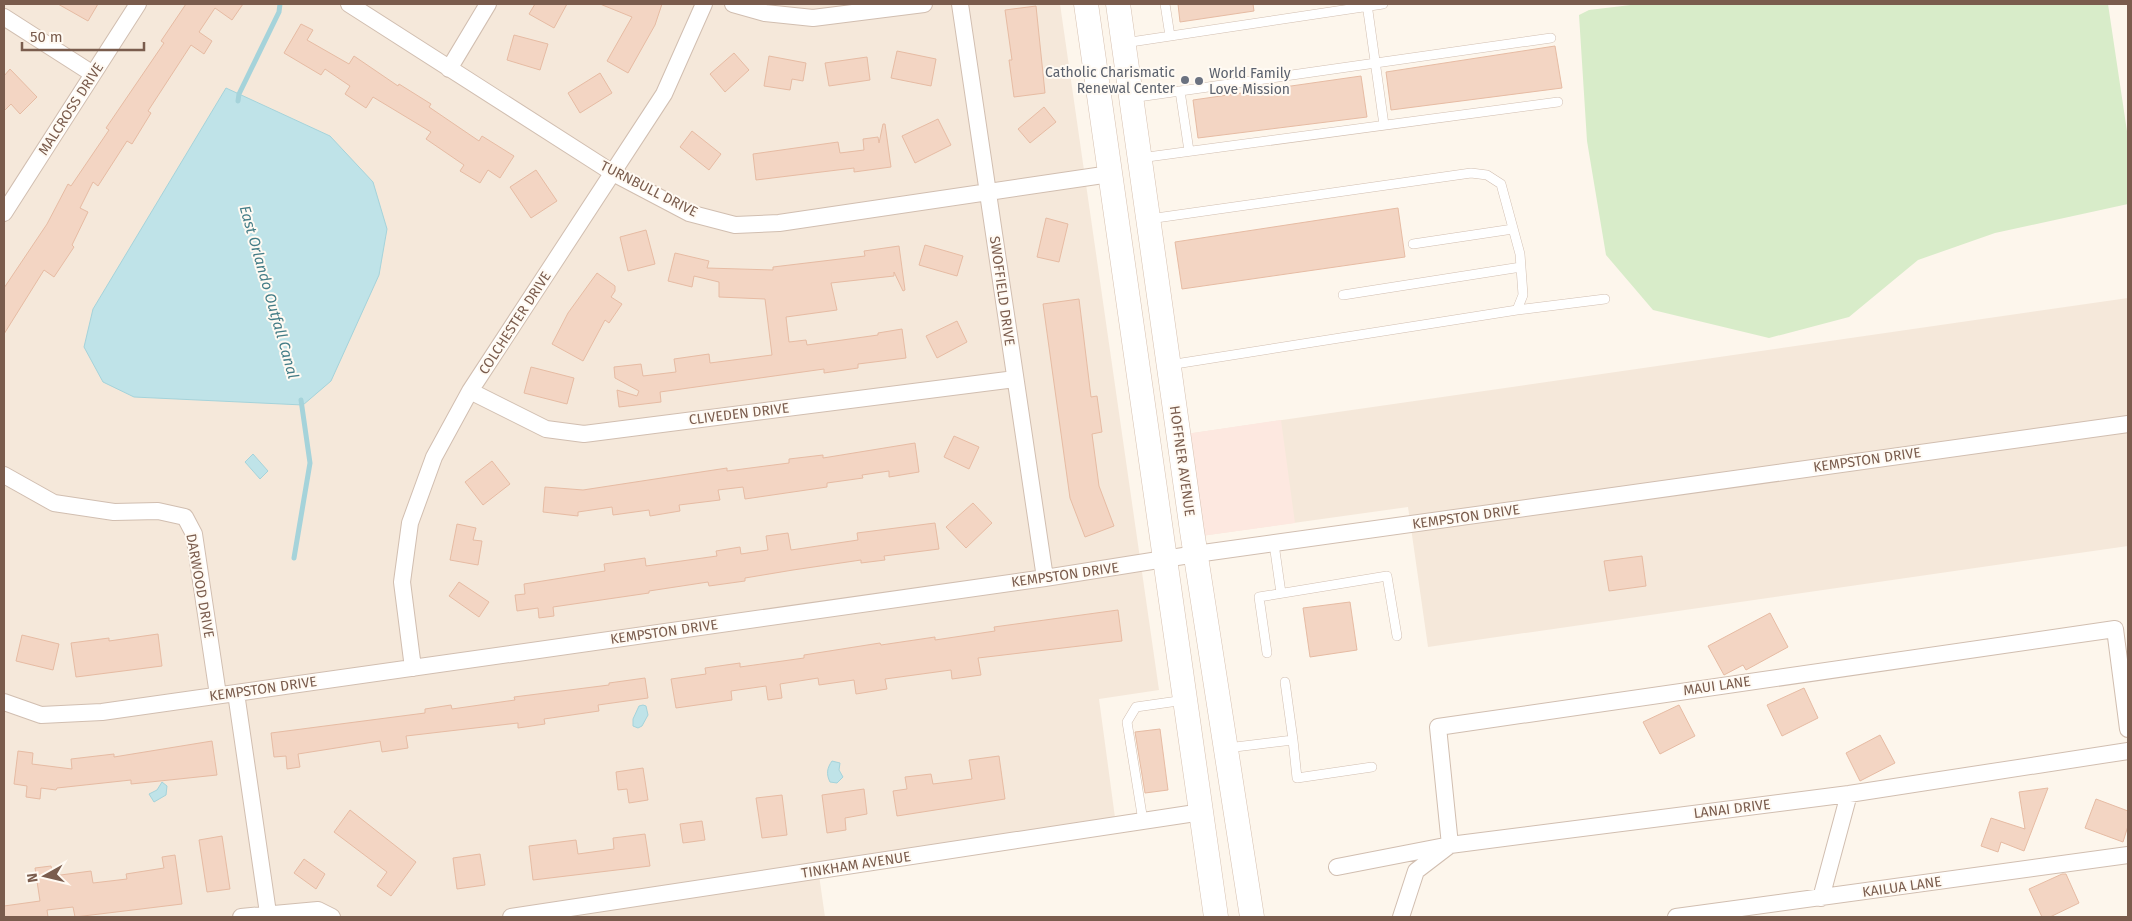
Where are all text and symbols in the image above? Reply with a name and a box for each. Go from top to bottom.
scale bar [22,20,145,52]
text: 50 m [30,28,63,46]
street label: MALCROSS DRIVE [35,60,107,158]
place label: Catholic Charismatic Renewal Center [1045,64,1176,97]
place label: World Family Love Mission [1209,65,1291,98]
marker: Catholic Charismatic Renewal Center [1179,74,1191,86]
marker: World Family Love Mission [1193,75,1205,87]
street label: TURNBULL DRIVE [598,157,700,221]
water label: East Orlando Outfall Canal [236,203,302,381]
street label: SWOFFIELD DRIVE [986,235,1018,347]
street label: COLCHESTER DRIVE [475,268,555,378]
street label: CLIVEDEN DRIVE [688,399,790,429]
street label: HOFFNER AVENUE [1166,405,1198,517]
street label: KEMPSTON DRIVE [1812,444,1922,476]
street label: KEMPSTON DRIVE [1411,501,1521,533]
street label: DARWOOD DRIVE [182,532,218,640]
street label: KEMPSTON DRIVE [1010,559,1120,591]
street label: KEMPSTON DRIVE [609,616,719,648]
street label: KEMPSTON DRIVE [208,673,318,705]
street label: MAUI LANE [1682,673,1752,699]
street label: LANAI DRIVE [1693,796,1771,822]
street label: TINKHAM AVENUE [800,848,912,882]
north arrow [20,851,70,901]
text: N [24,872,42,884]
street label: KAILUA LANE [1861,873,1943,901]

